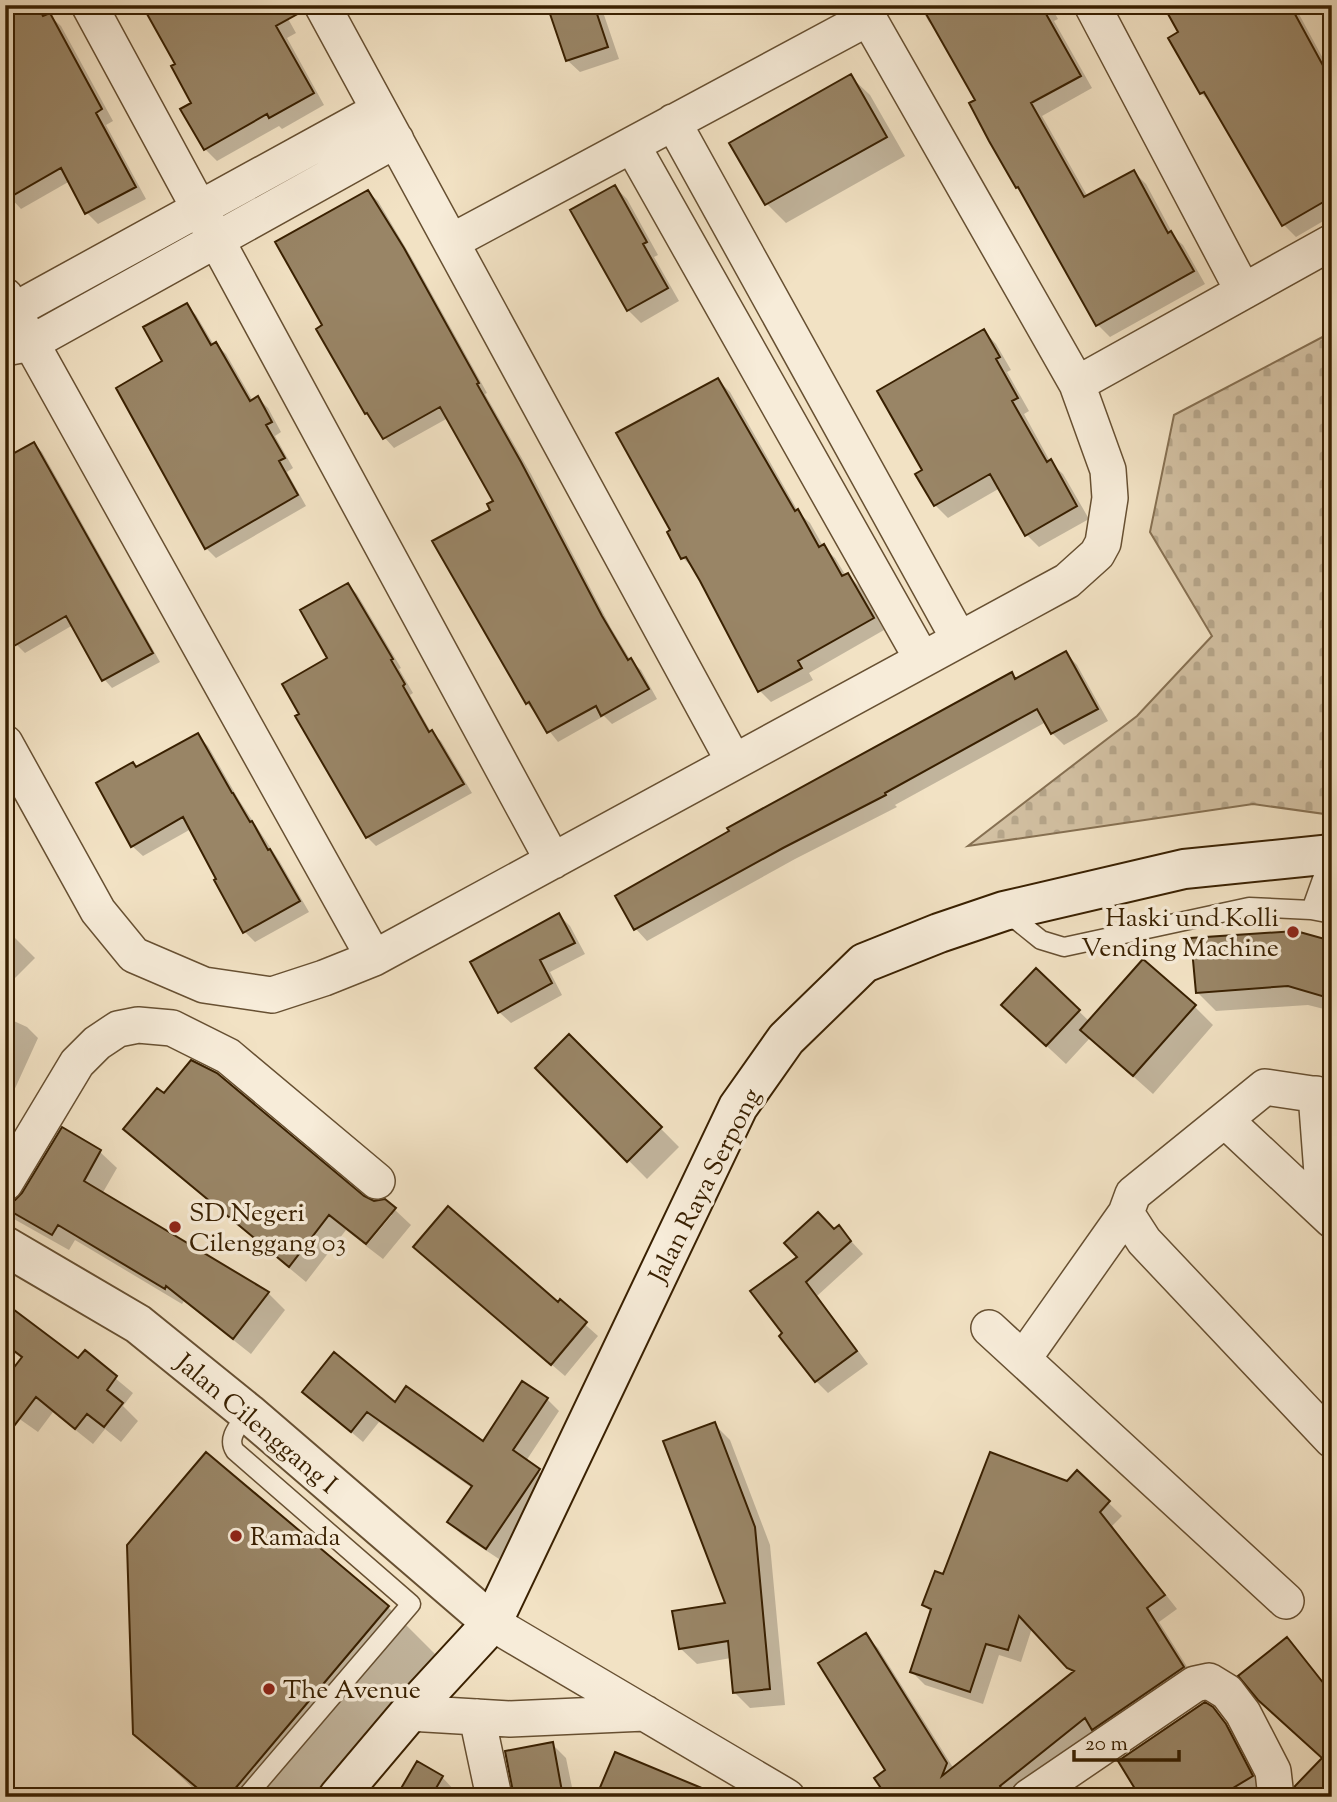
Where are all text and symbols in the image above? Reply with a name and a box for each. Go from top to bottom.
place label: Haski und Kolli Vending Machine [1081,901,1279,968]
marker: Haski und Kolli Vending Machine [1285,924,1301,940]
street label: Jalan Raya Serpong [640,1082,771,1292]
place label: SD Negeri Cilenggang 03 [189,1196,346,1263]
marker: SD Negeri Cilenggang 03 [167,1219,183,1235]
street label: Jalan Cilenggang I [165,1345,345,1504]
place label: Ramada [250,1520,340,1557]
marker: Ramada [228,1528,244,1544]
place label: The Avenue [283,1673,421,1710]
marker: The Avenue [261,1681,277,1697]
scale bar [1074,1718,1180,1762]
text: 20 m [1085,1730,1128,1760]

